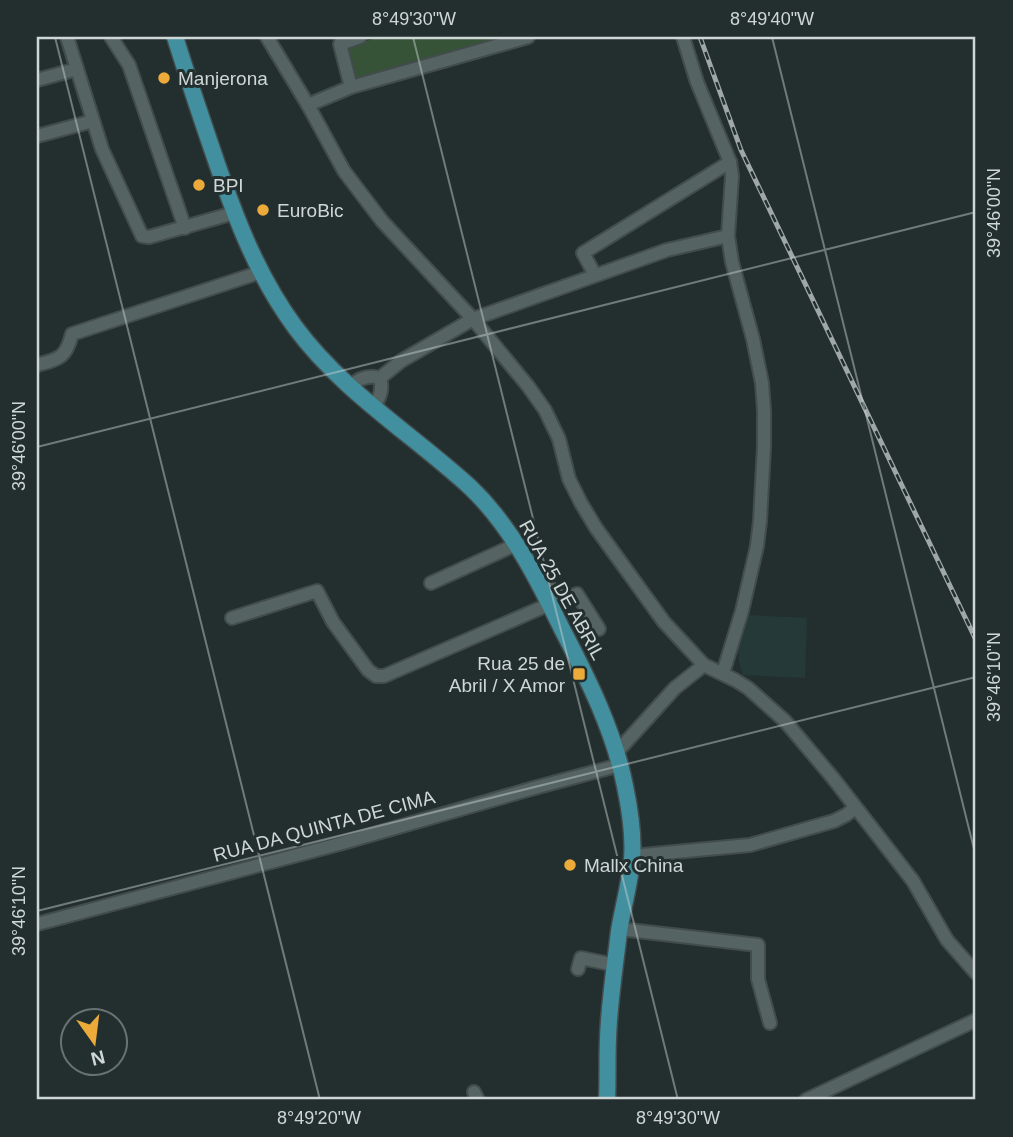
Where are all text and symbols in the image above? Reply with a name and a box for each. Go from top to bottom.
text: 8°49'30"W [372,9,456,29]
text: 8°49'40"W [730,9,814,29]
place label: Manjerona [178,68,268,89]
marker: Manjerona [156,70,172,86]
text: 39°46'00"N [984,168,1004,258]
place label: BPI [213,175,244,196]
marker: BPI [191,177,207,193]
place label: EuroBic [277,200,344,221]
marker: EuroBic [255,202,271,218]
text: 39°46'00"N [9,401,29,491]
street label: RUA 25 DE ABRIL [515,517,609,663]
text: 39°46'10"N [984,632,1004,722]
place label: Rua 25 de Abril / X Amor [449,653,566,696]
marker: Rua 25 de Abril / X Amor [571,666,587,682]
street label: RUA DA QUINTA DE CIMA [211,786,438,866]
place label: Mallx China [584,855,684,876]
marker: Mallx China [562,857,578,873]
text: 39°46'10"N [9,866,29,956]
north arrow [60,1007,130,1078]
text: N [89,1046,107,1070]
text: 8°49'20"W [277,1108,361,1128]
text: 8°49'30"W [636,1108,720,1128]

